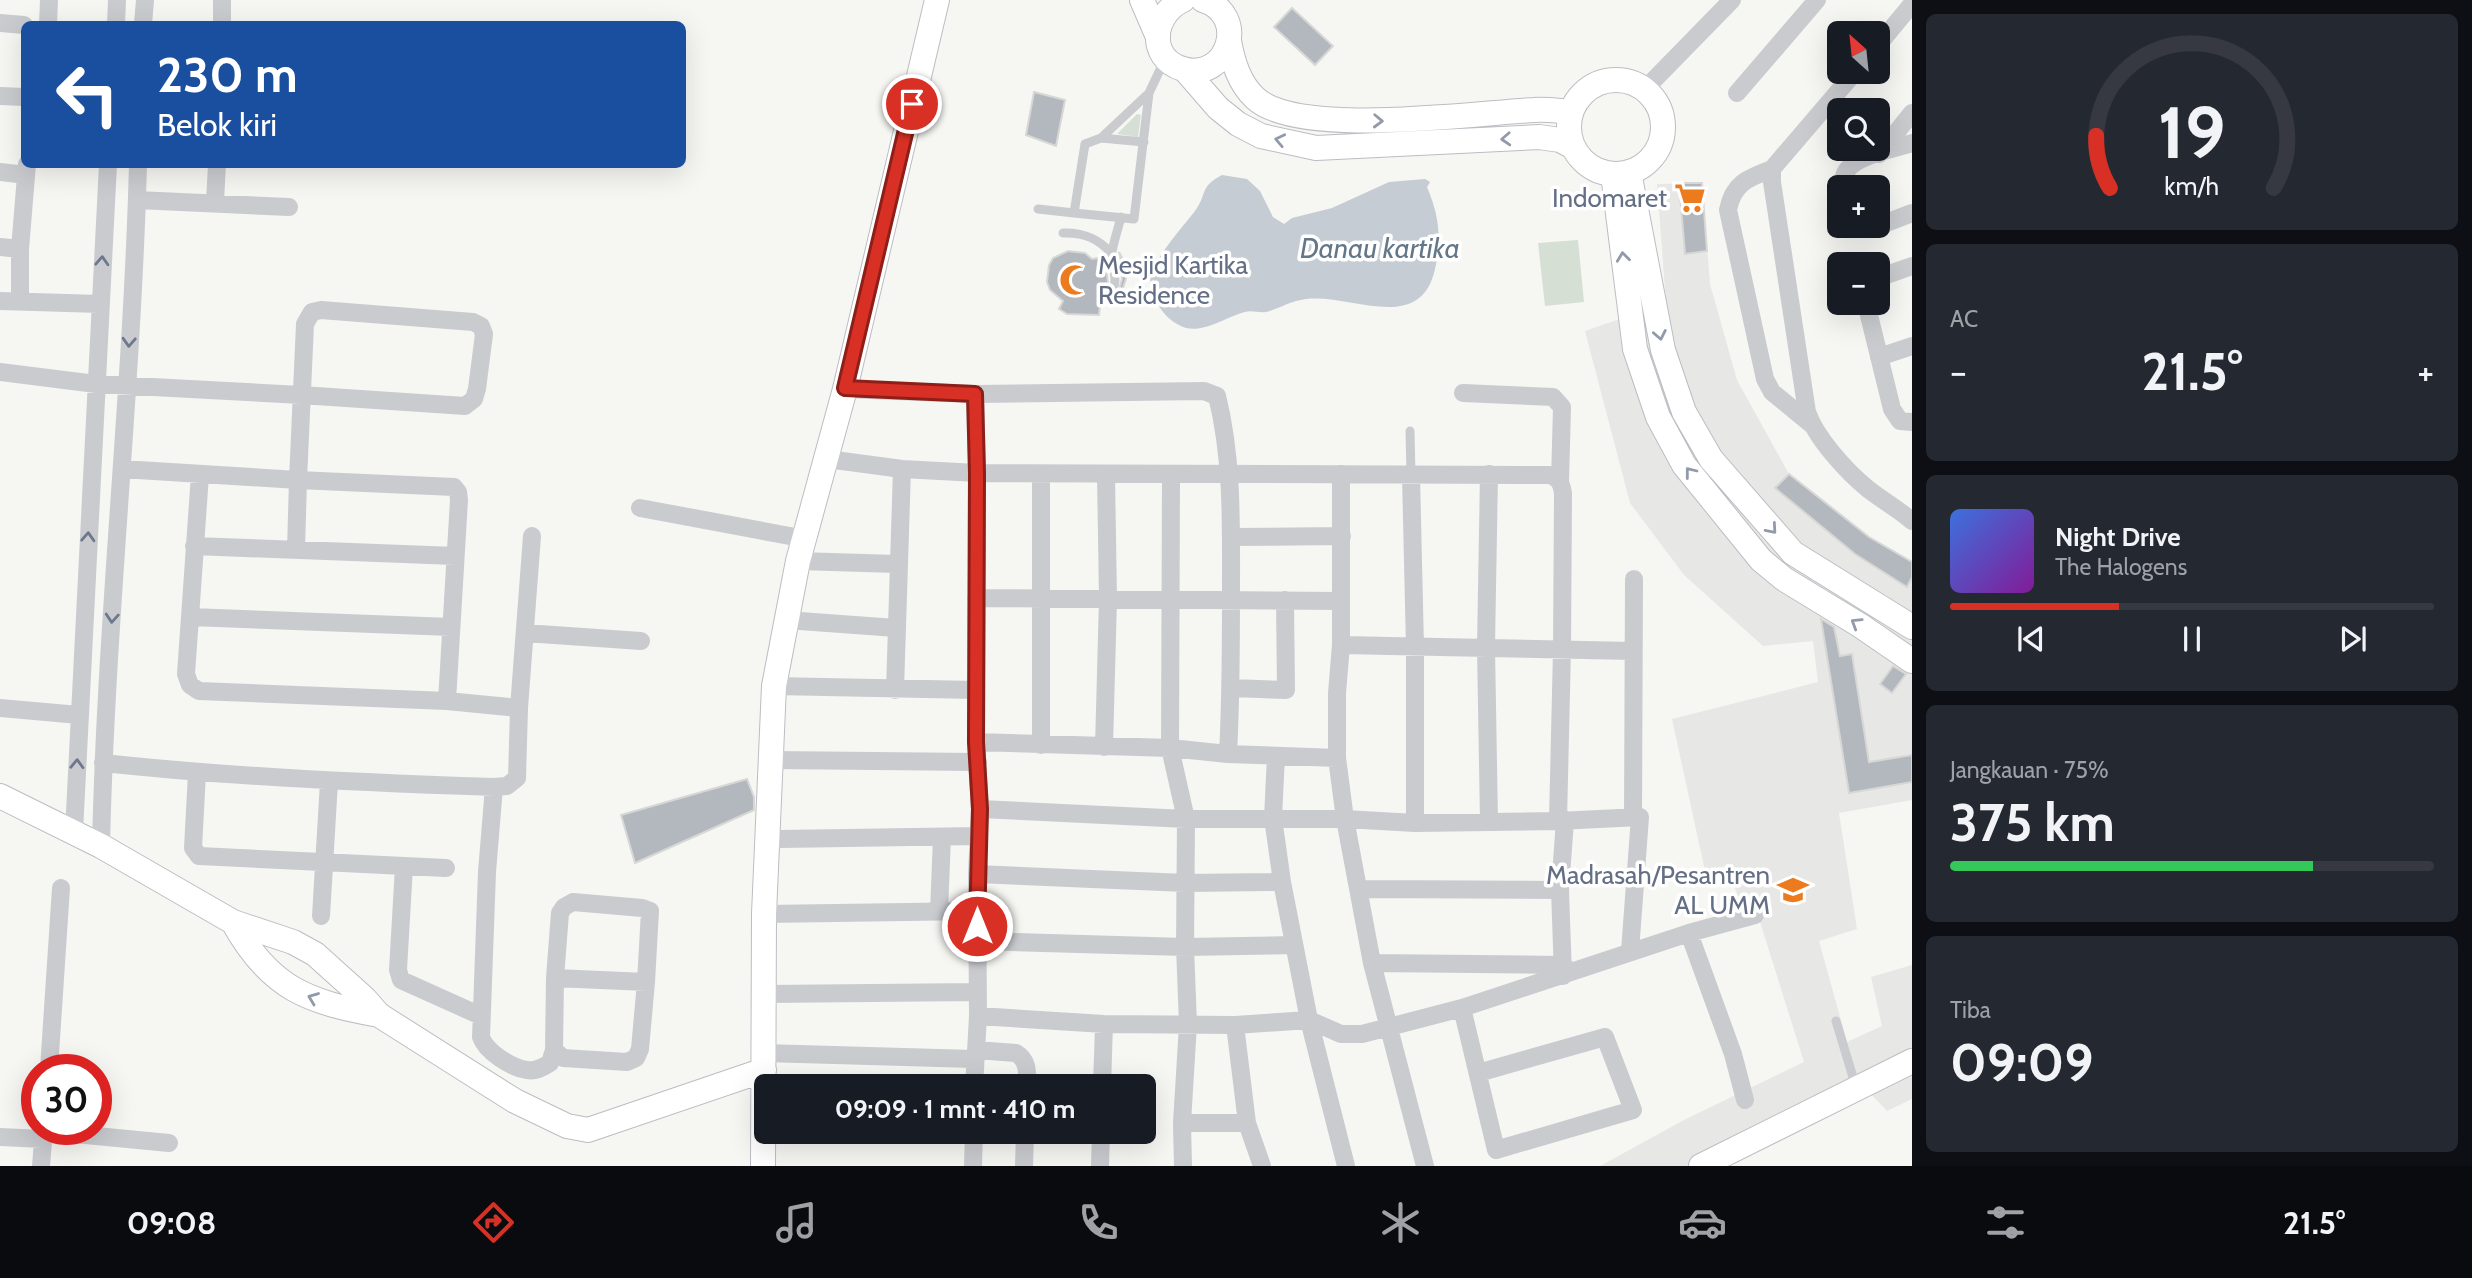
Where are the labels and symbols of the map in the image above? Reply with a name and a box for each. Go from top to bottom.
north arrow [1827,21,1890,84]
pin [882,74,942,134]
one-way arrow [1372,113,1383,128]
one-way arrow [1501,131,1512,146]
one-way arrow [1274,133,1286,148]
supermarket icon: Indomaret [1673,181,1707,215]
place label: Indomaret [1552,182,1667,214]
water label: Danau kartika [1300,231,1460,265]
place label: Mesjid Kartika Residence [1098,249,1248,311]
one-way arrow [1616,251,1631,263]
one-way arrow [95,255,110,266]
mosque icon: Mesjid Kartika Residence [1058,263,1092,297]
one-way arrow [1652,329,1667,341]
one-way arrow [122,337,137,348]
one-way arrow [1685,467,1698,479]
one-way arrow [1764,521,1776,534]
one-way arrow [80,531,95,542]
one-way arrow [105,613,120,624]
one-way arrow [1850,618,1863,631]
one-way arrow [69,758,84,769]
place label: Madrasah/Pesantren AL UMM [1546,859,1770,921]
school or university icon: Madrasah/Pesantren AL UMM [1776,873,1810,907]
position arrow [940,889,1014,963]
one-way arrow [307,993,319,1007]
speed limit sign: 30 [21,1054,112,1145]

